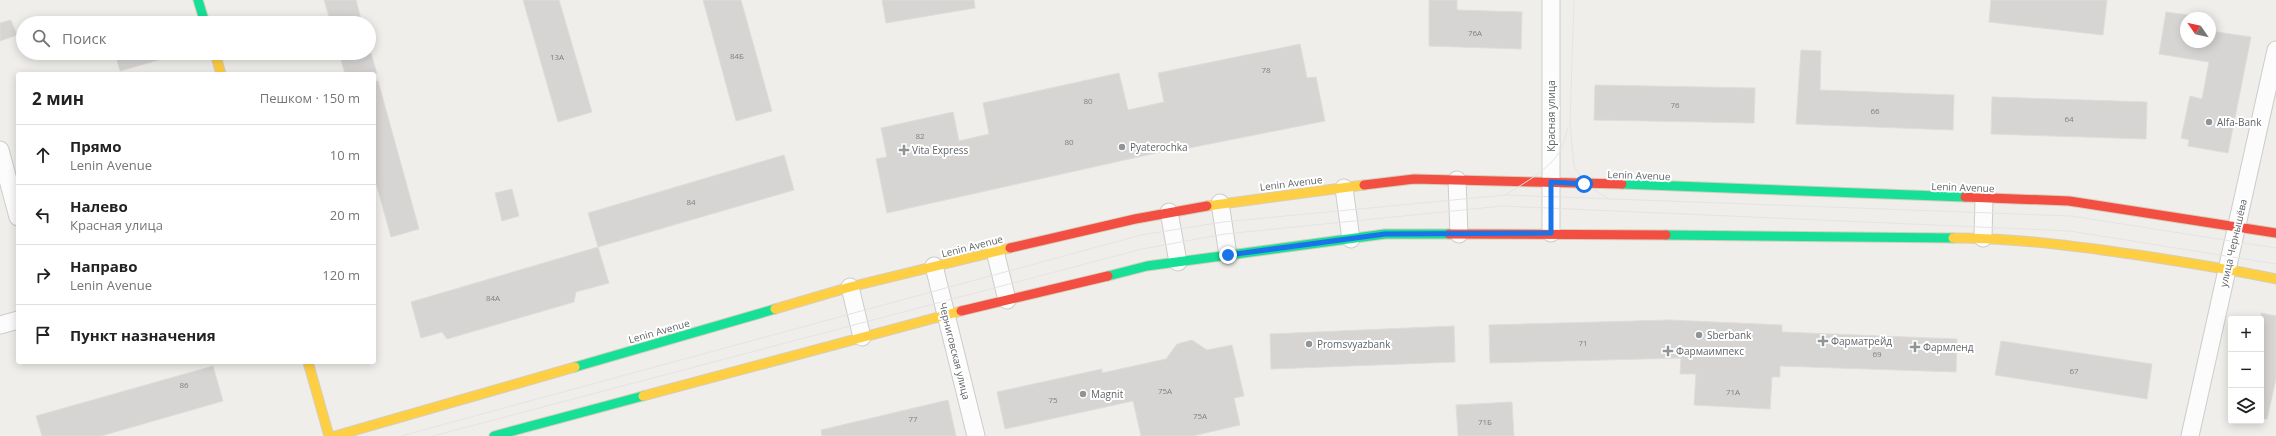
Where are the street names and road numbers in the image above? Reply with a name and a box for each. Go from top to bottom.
street label: Красная улица [1544,80,1558,152]
street label: Lenin Avenue [1607,167,1671,183]
street label: Lenin Avenue [1259,172,1324,194]
street label: Lenin Avenue [1931,179,1995,195]
street label: улица Чернышёва [2216,198,2250,288]
street label: Lenin Avenue [940,231,1005,260]
street label: Черниговская улица [936,301,974,401]
street label: Lenin Avenue [627,315,692,346]

